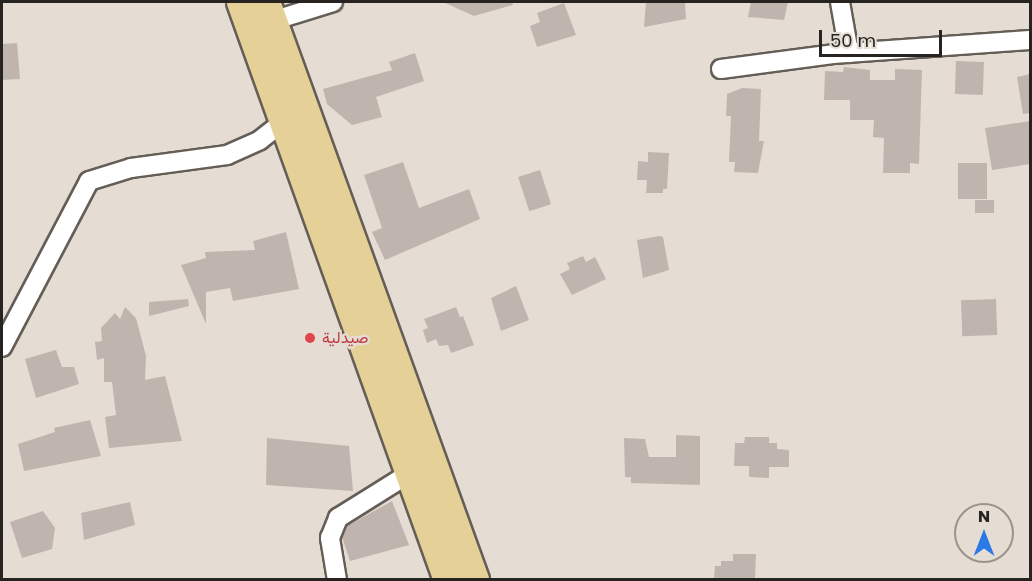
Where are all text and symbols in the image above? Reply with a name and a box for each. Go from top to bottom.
scale bar [822,18,945,56]
text: 50 m [830,28,876,53]
place label: صيدلية [322,328,368,348]
marker: صيدلية [303,331,317,345]
north arrow [954,503,1014,563]
text: N [978,505,990,528]

